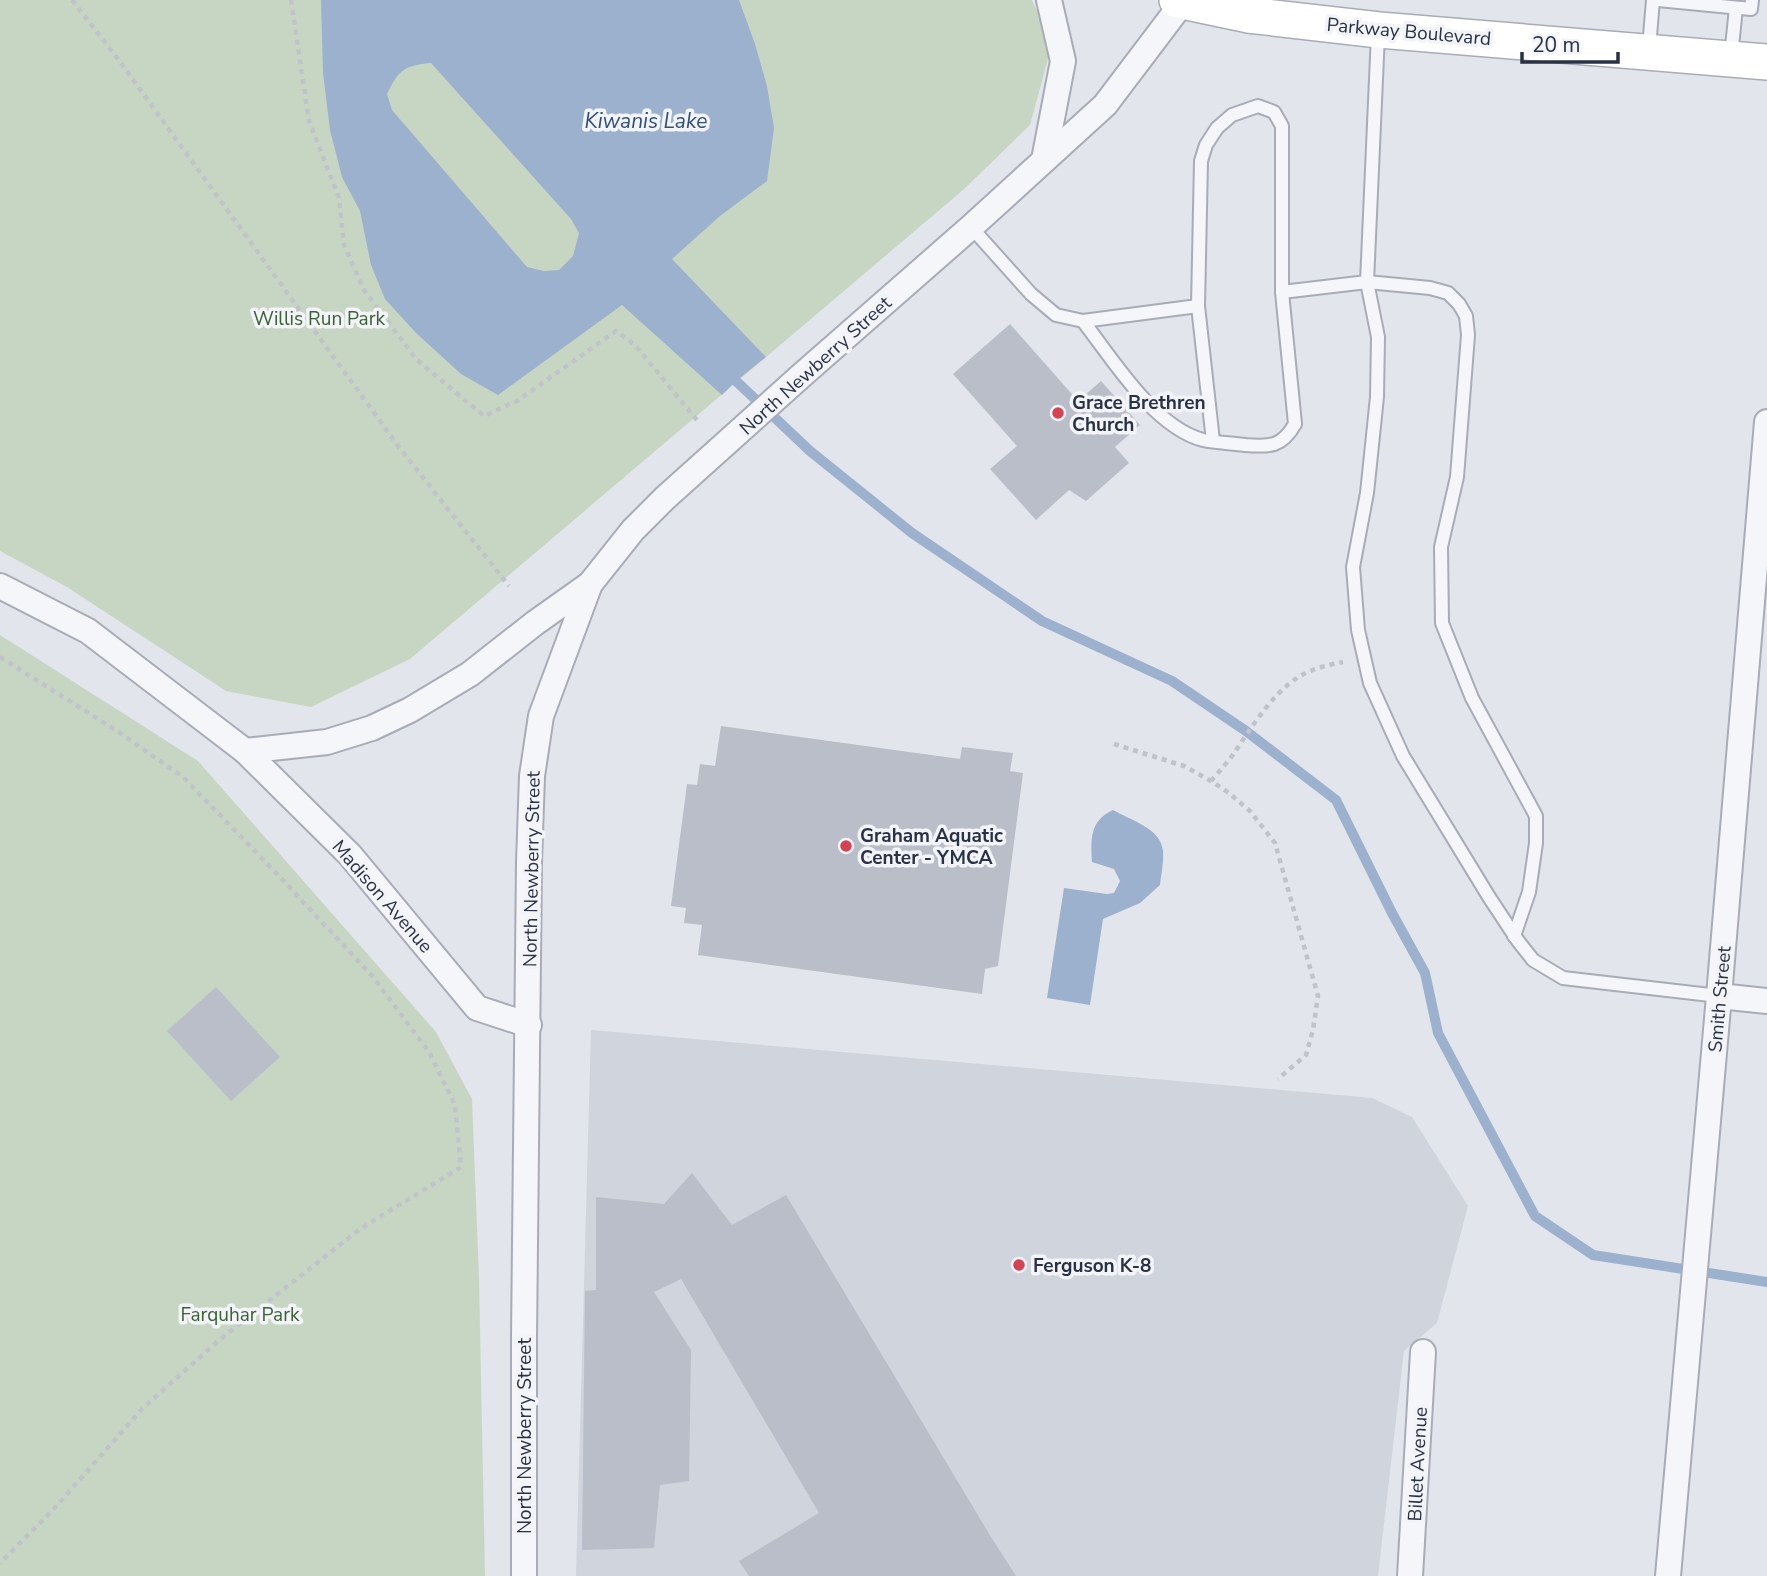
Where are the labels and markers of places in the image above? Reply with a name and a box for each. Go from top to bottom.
place label: Grace Brethren Church [1072,390,1206,438]
marker: Grace Brethren Church [1050,405,1066,421]
place label: Graham Aquatic Center - YMCA [860,823,1003,871]
marker: Graham Aquatic Center - YMCA [838,838,854,854]
place label: Ferguson K-8 [1033,1253,1152,1279]
marker: Ferguson K-8 [1011,1257,1027,1273]

